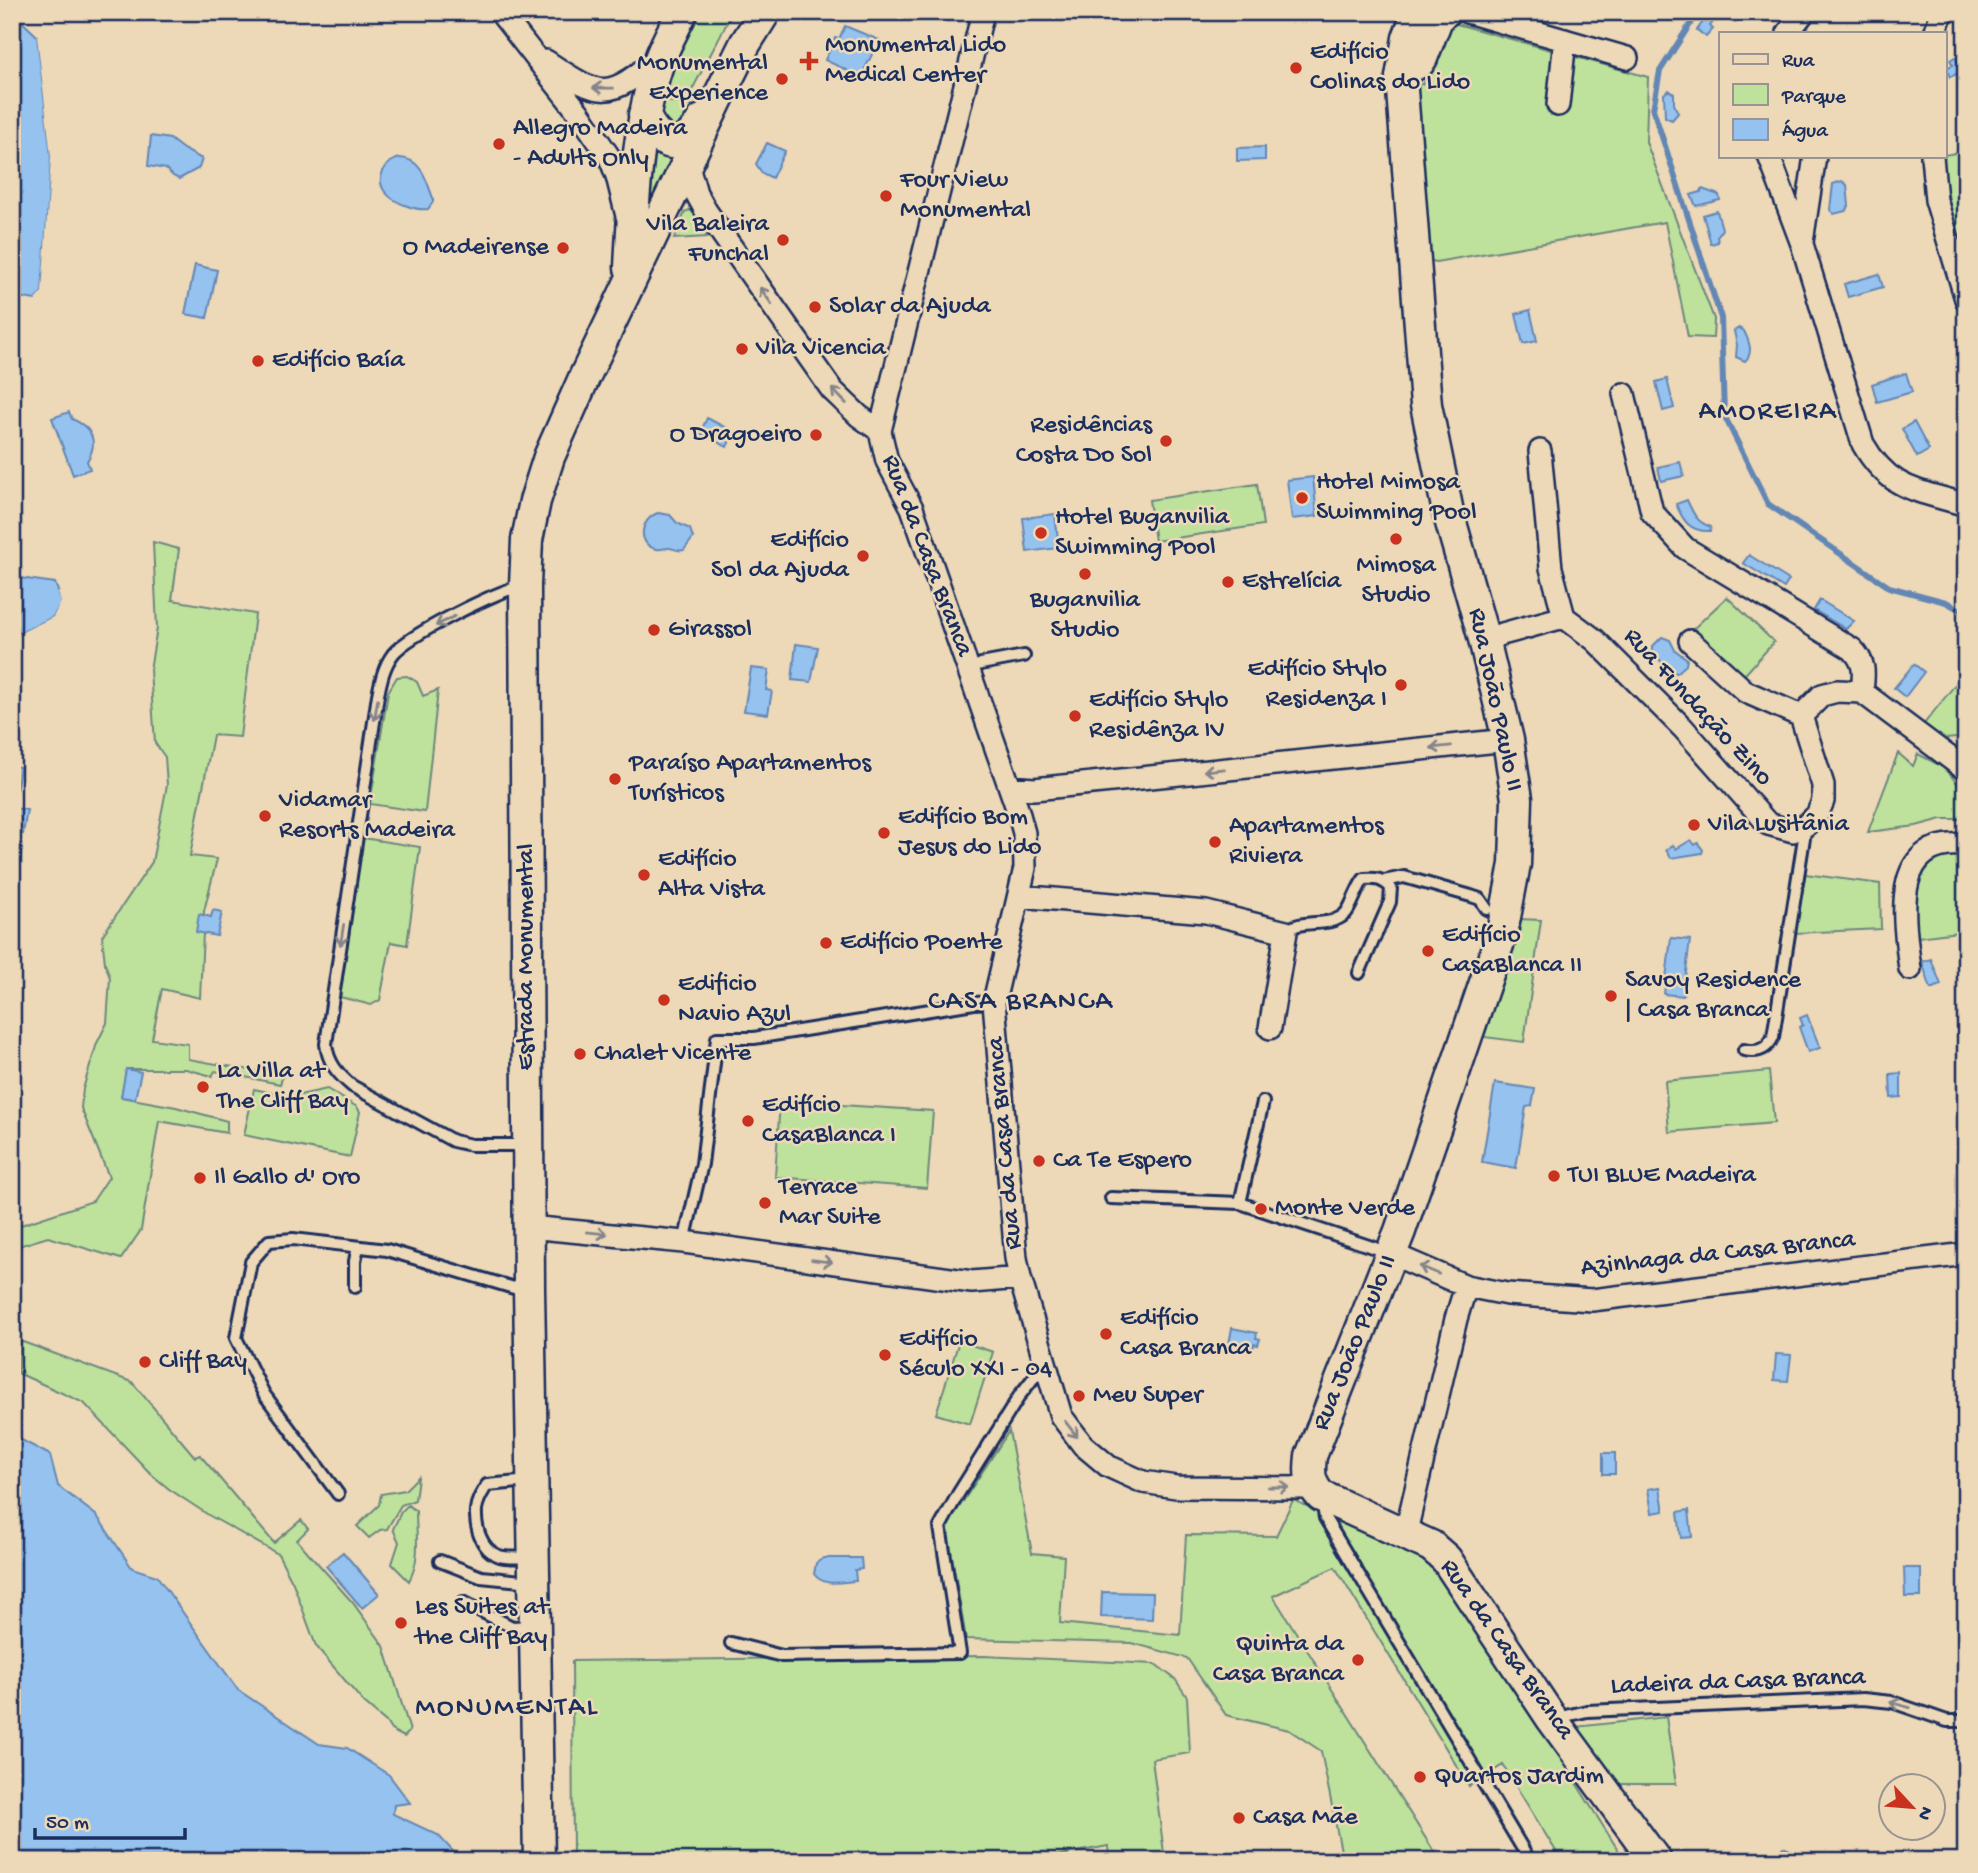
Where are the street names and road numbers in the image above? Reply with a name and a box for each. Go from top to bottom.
street label: Rua da Casa Branca [873,451,979,663]
street label: Rua João Paulo II [1459,606,1529,794]
street label: Rua Fundação Zino [1616,622,1778,794]
street label: Estrada Monumental [512,844,543,1070]
street label: Rua da Casa Branca [981,1034,1031,1251]
street label: Azinhaga da Casa Branca [1579,1225,1858,1285]
street label: Rua João Paulo II [1307,1251,1405,1435]
street label: Rua da Casa Branca [1432,1554,1581,1748]
street label: Ladeira da Casa Branca [1610,1663,1868,1703]

